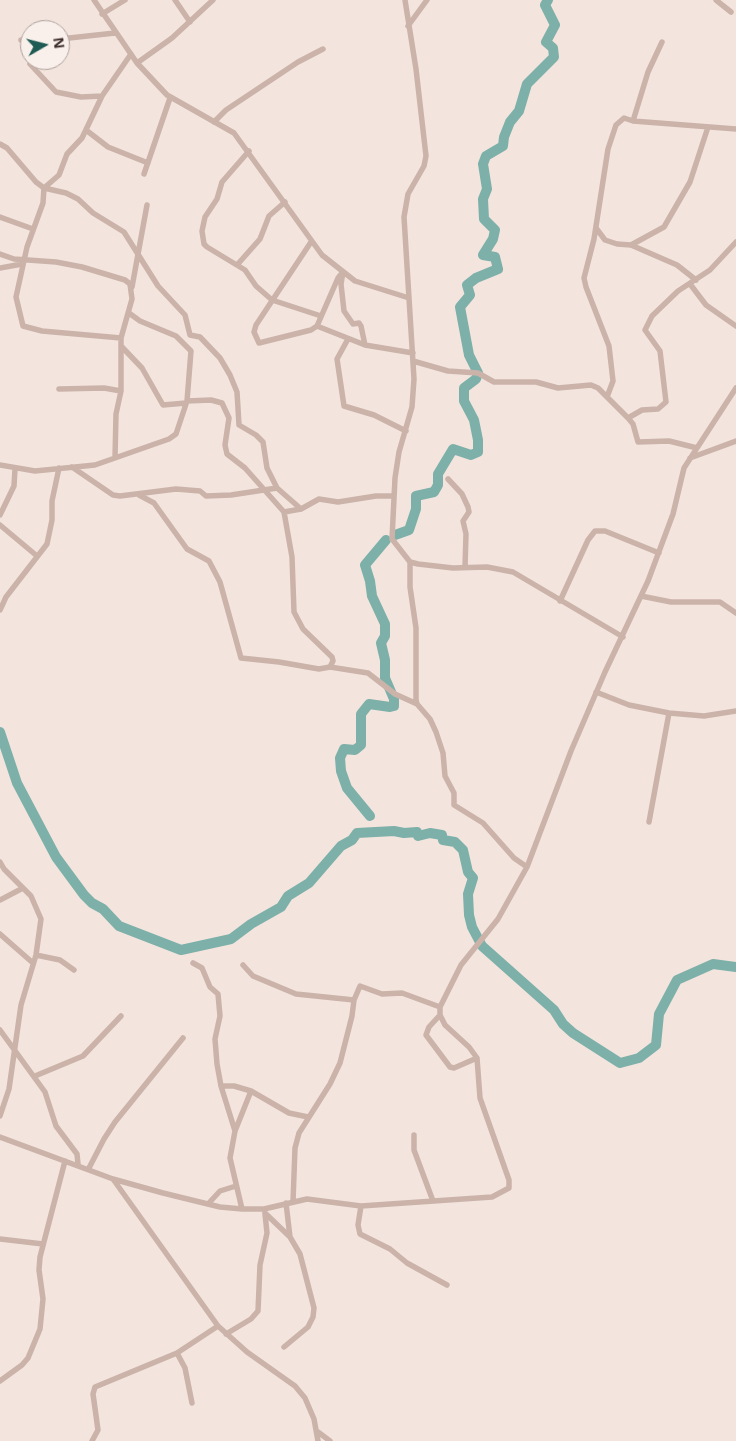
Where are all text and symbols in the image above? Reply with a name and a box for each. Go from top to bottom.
north arrow [20,20,70,70]
text: N [49,36,70,50]

